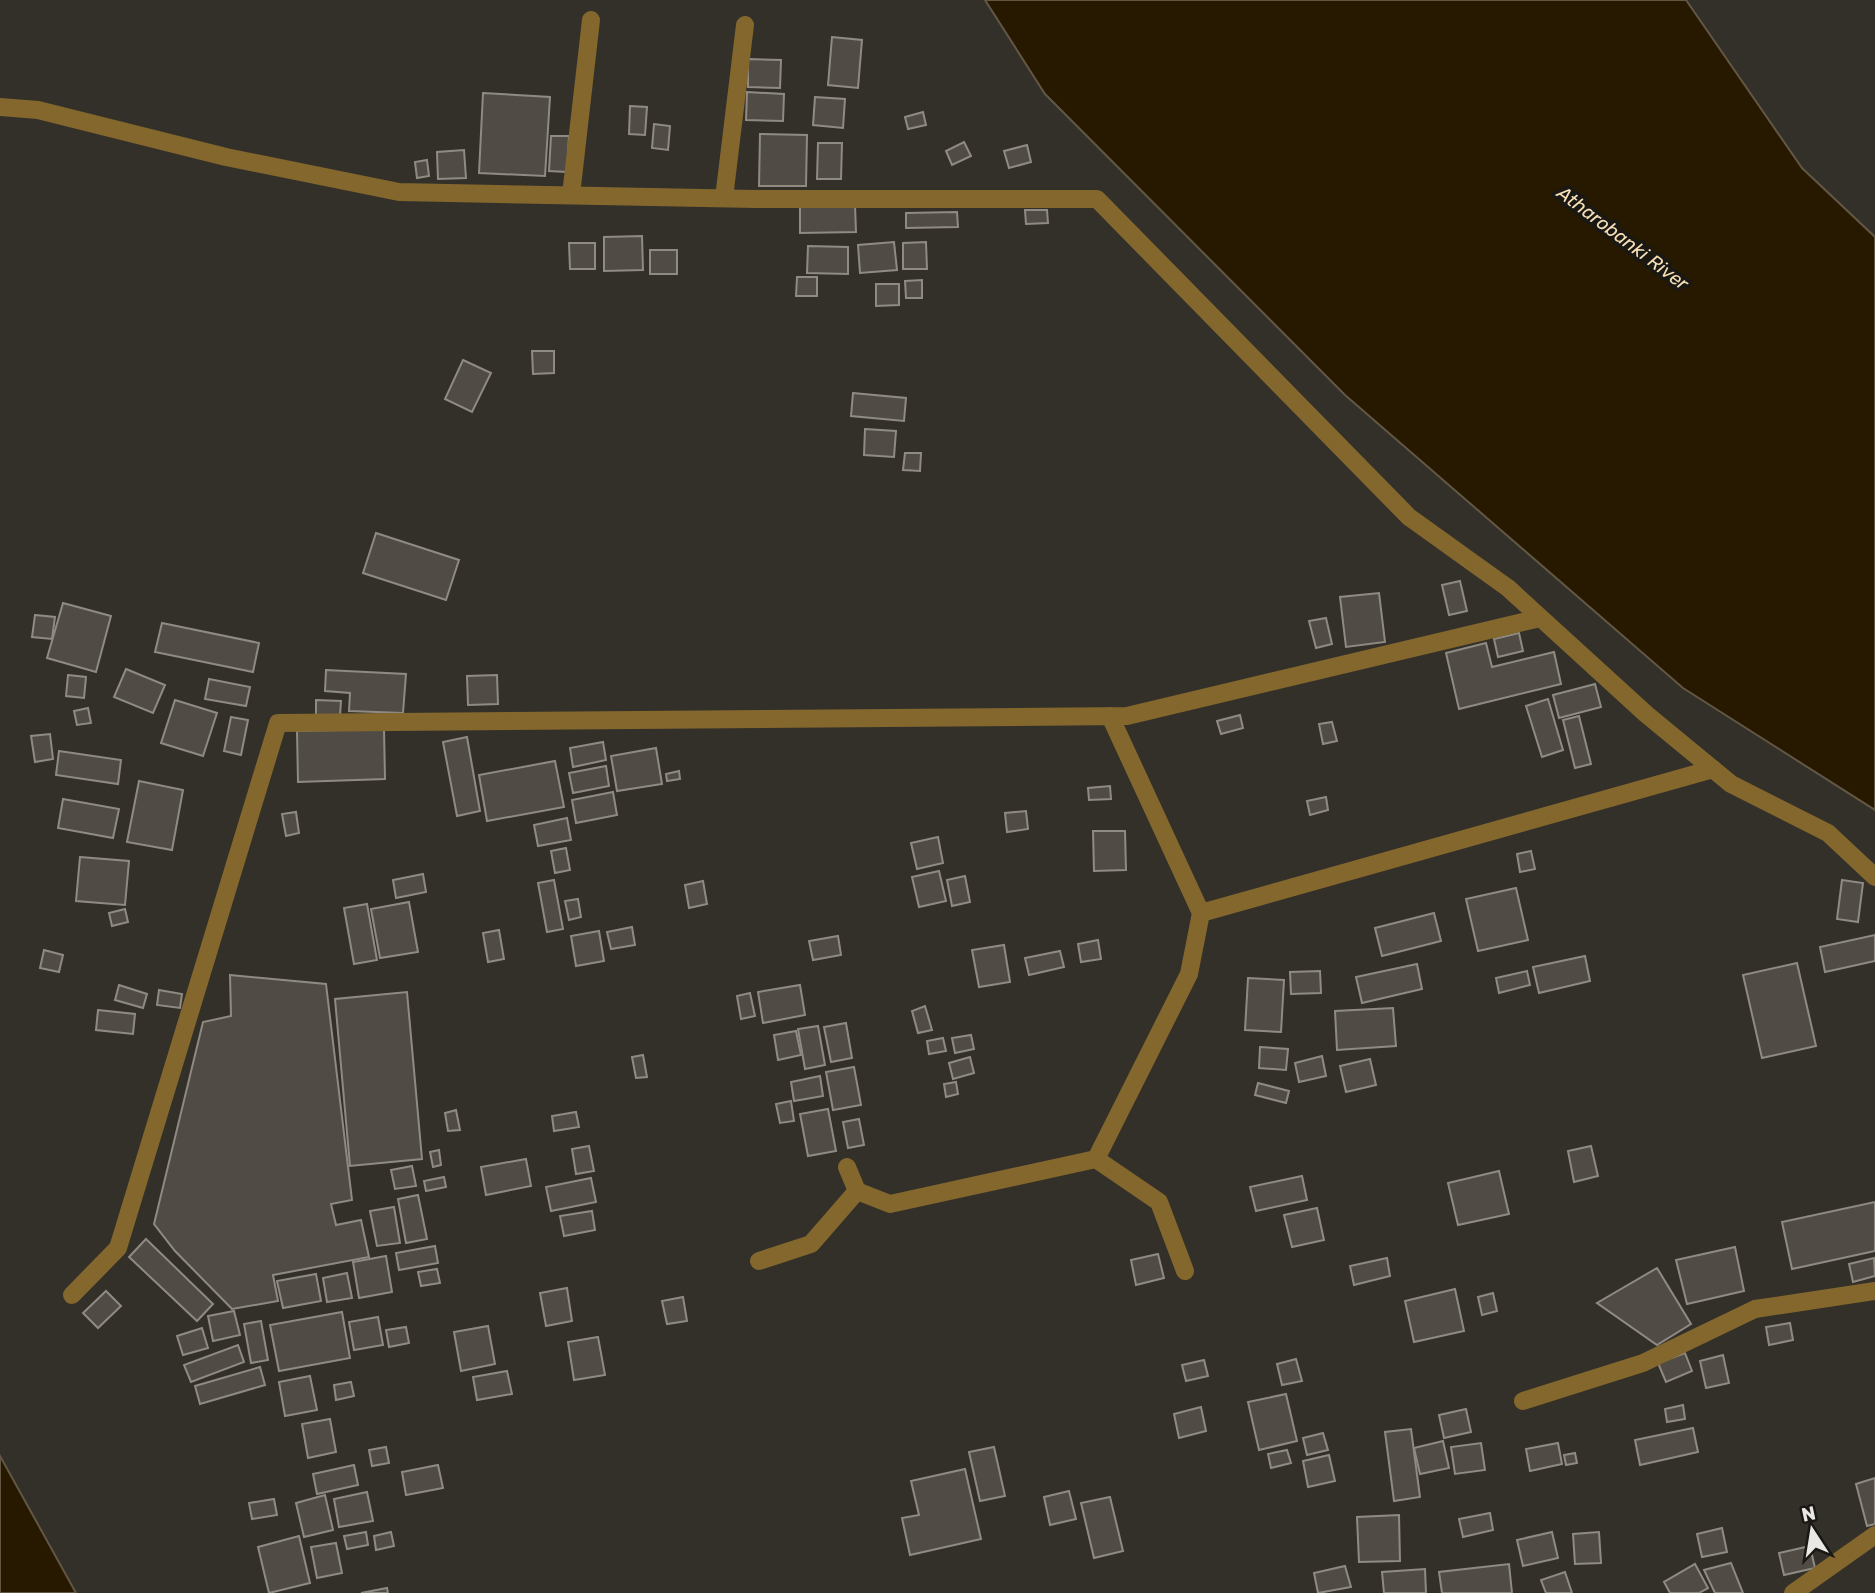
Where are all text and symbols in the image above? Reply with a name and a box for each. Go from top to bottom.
water label: Atharobanki River [1552,181,1694,295]
north arrow [1777,1495,1847,1565]
text: N [1799,1501,1818,1527]

